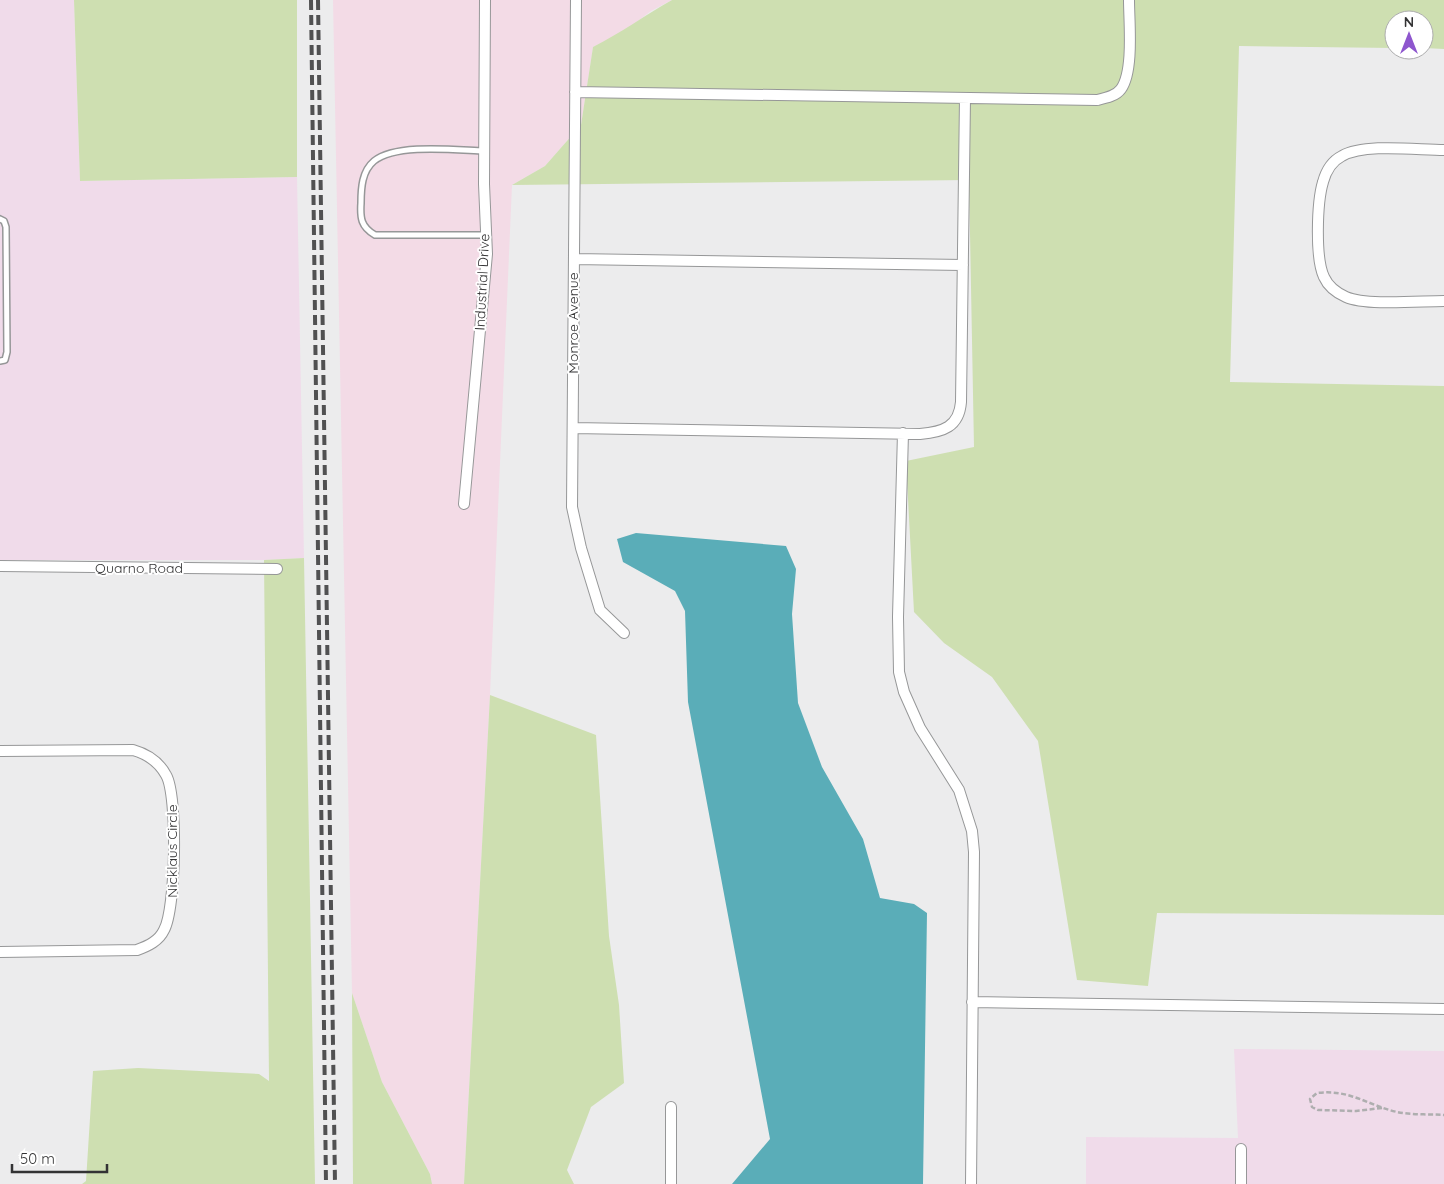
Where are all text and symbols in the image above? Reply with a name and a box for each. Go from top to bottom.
north arrow [1384,10,1434,60]
text: N [1404,13,1414,31]
street label: Industrial Drive [470,233,494,331]
street label: Monroe Avenue [564,272,582,374]
street label: Quarno Road [95,559,183,577]
street label: Nicklaus Circle [163,804,181,898]
scale bar [12,1142,108,1174]
text: 50 m [20,1149,55,1168]

